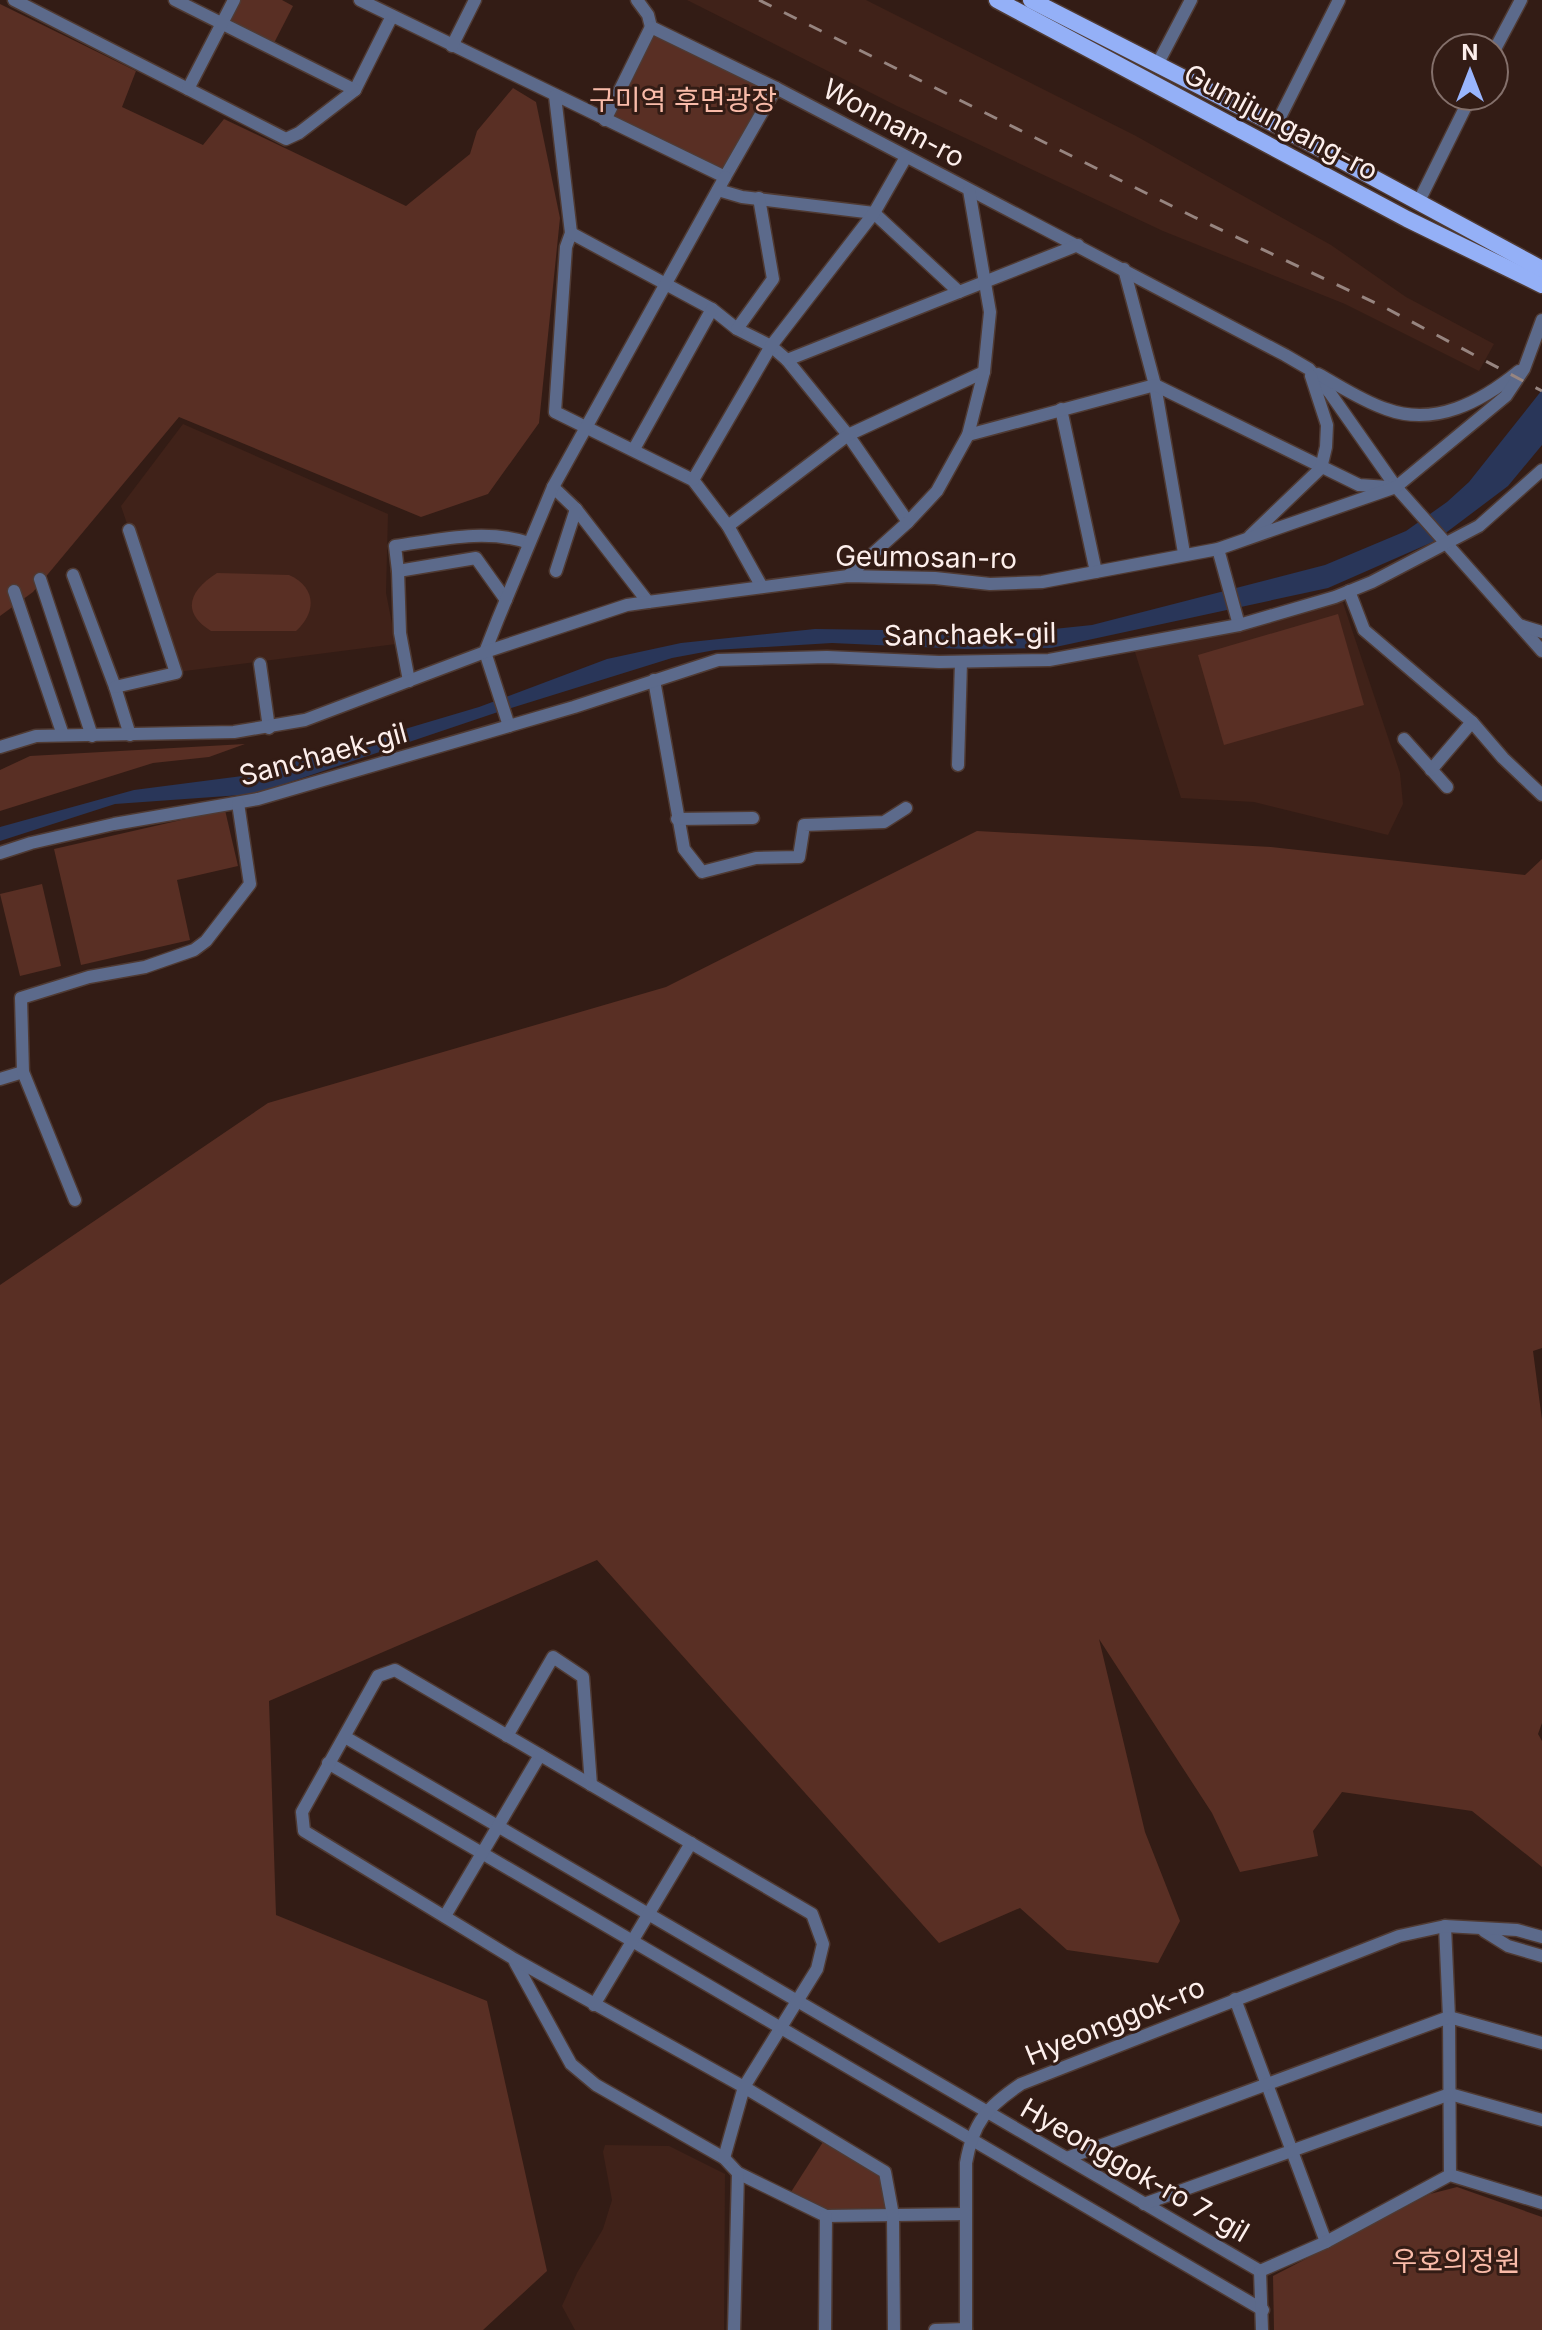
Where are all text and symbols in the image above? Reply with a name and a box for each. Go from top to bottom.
north arrow [1430,32,1510,112]
text: N [1462,39,1478,65]
street label: Gumijungang-ro [1178,57,1384,187]
street label: Wonnam-ro [817,71,971,175]
park label: 구미역 후면광장 [589,83,777,117]
street label: Geumosan-ro [835,538,1017,576]
street label: Sanchaek-gil [883,615,1057,653]
street label: Sanchaek-gil [235,715,411,793]
street label: Hyeonggok-ro [1020,1970,1210,2072]
street label: Hyeonggok-ro 7-gil [1015,2091,1255,2249]
park label: 우호의정원 [1392,2244,1520,2278]

